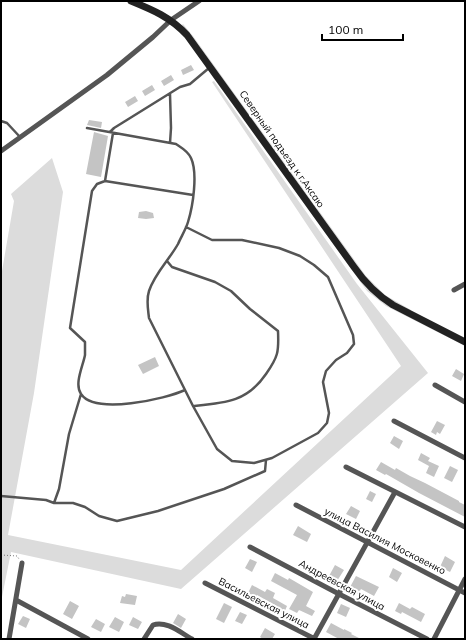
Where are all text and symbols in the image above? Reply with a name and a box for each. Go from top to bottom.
scale bar [322,16,403,42]
text: 100 m [328,22,363,37]
street label: Северный подъезд к г.Аксаю [236,88,328,210]
street label: улица Василия Московенко [322,505,448,577]
street label: Андреевская улица [297,557,387,613]
street label: Васильевская улица [216,574,312,632]

